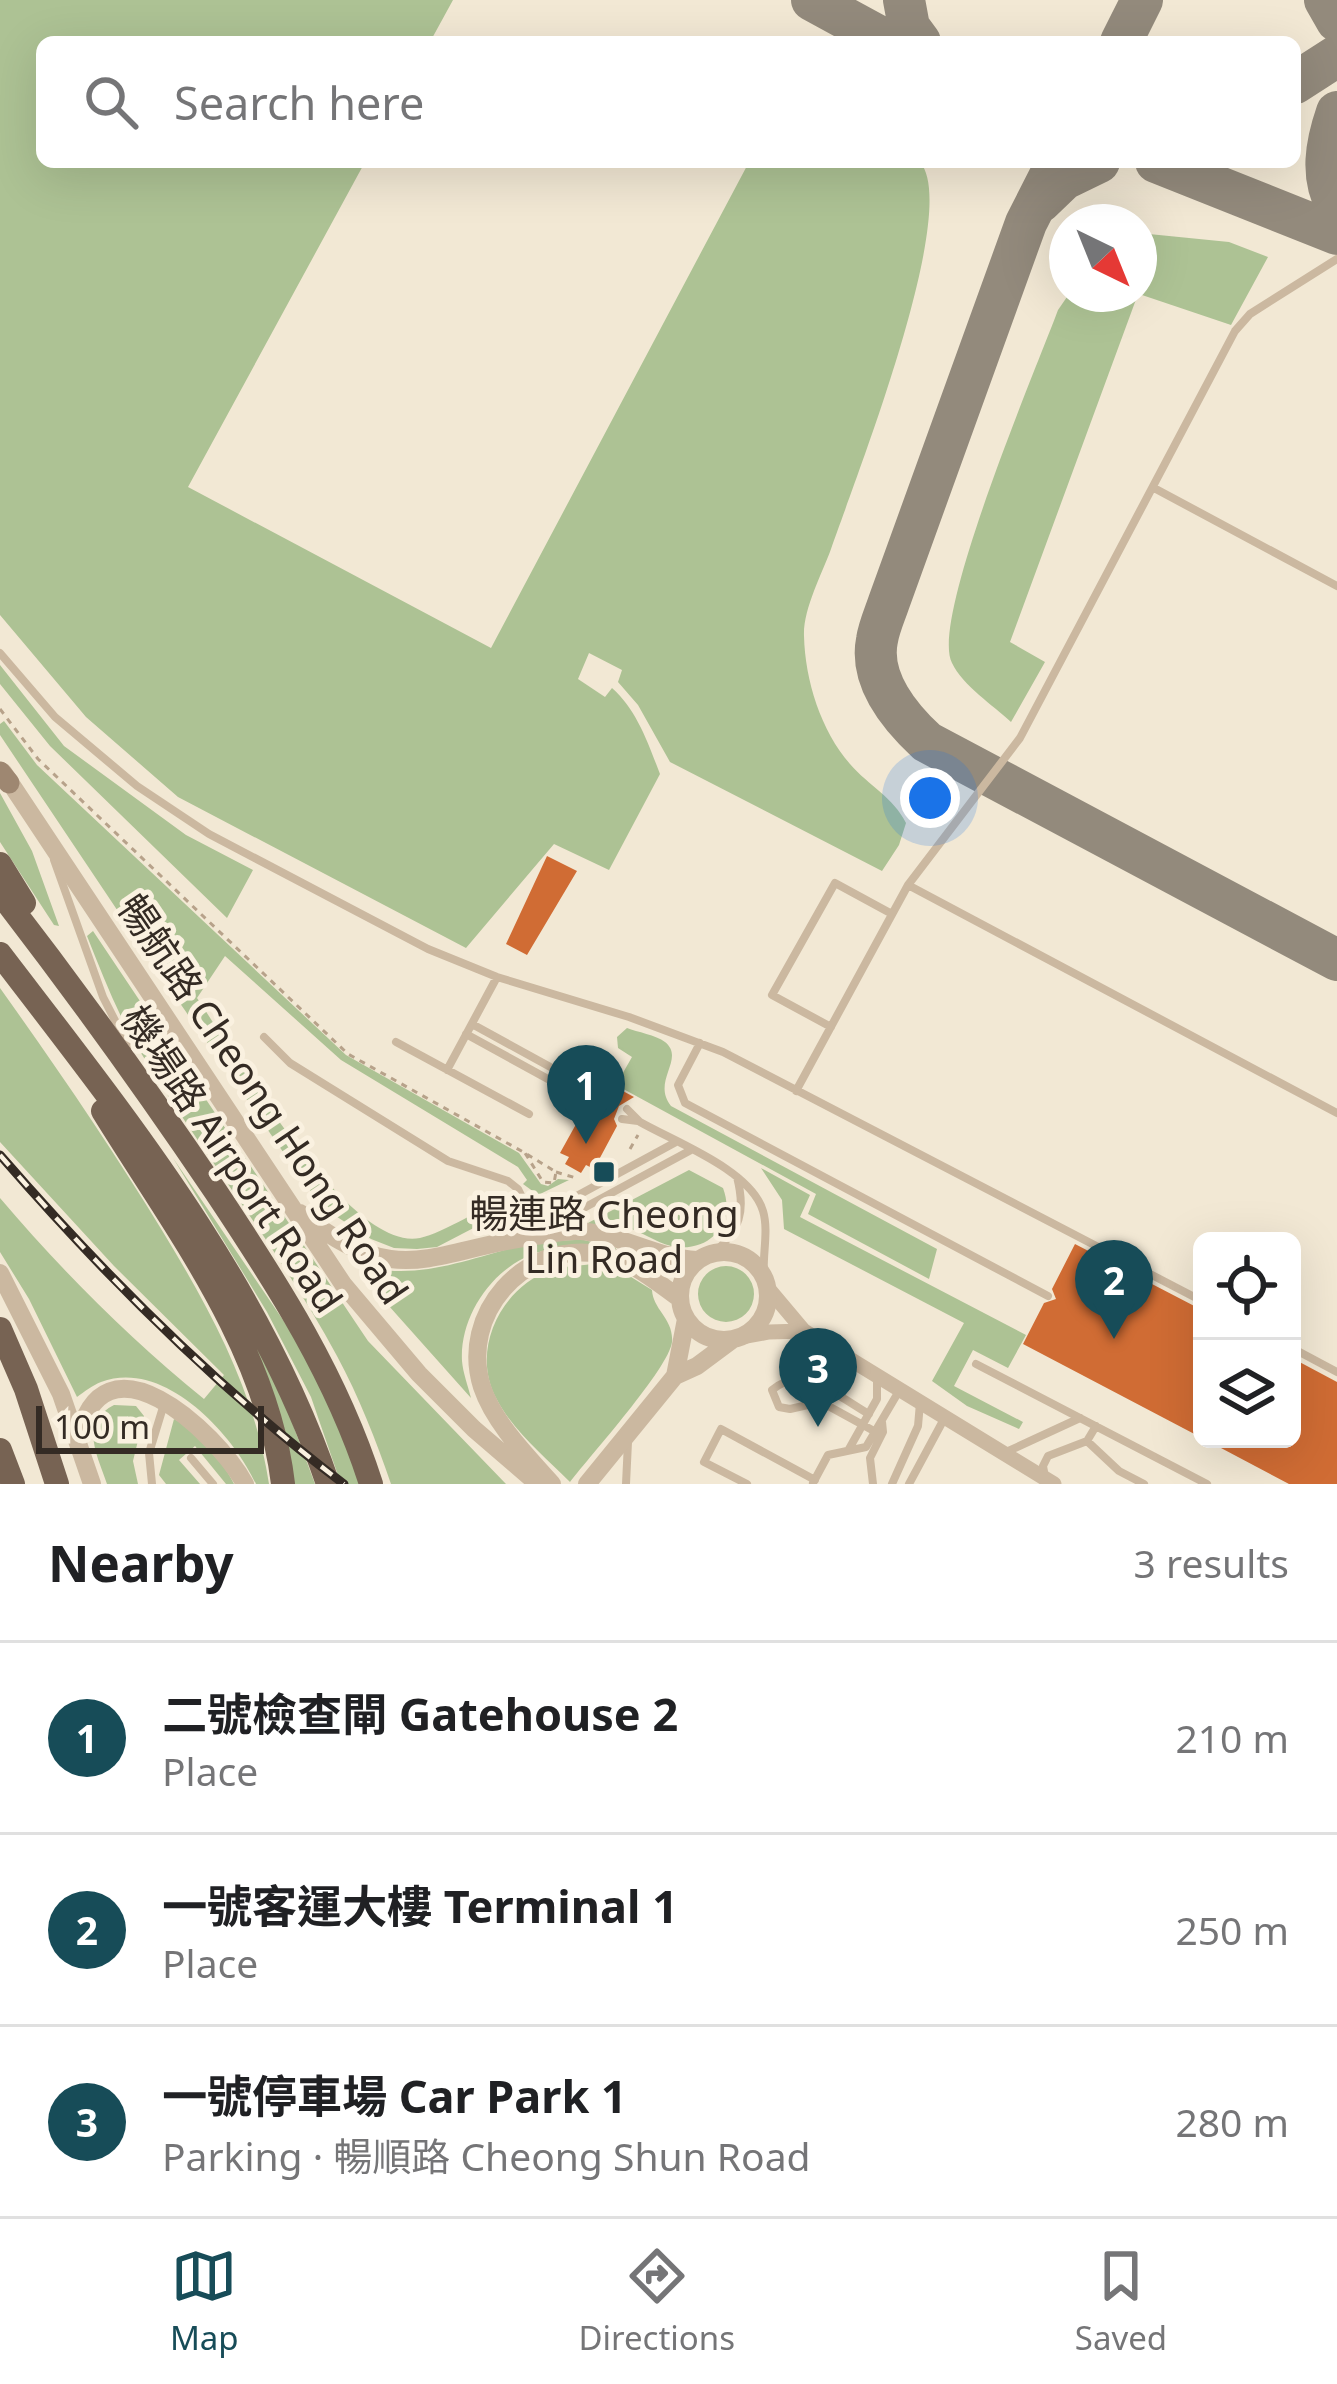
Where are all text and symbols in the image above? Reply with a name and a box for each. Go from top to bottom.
search box [36,36,1301,168]
icon: search [78,69,144,135]
text: Search here [174,72,424,133]
north arrow [1049,204,1157,312]
your location [900,768,960,828]
street label: 暢航路 Cheong Hong Road [107,883,422,1314]
street label: 機場路 Airport Road [111,994,356,1322]
pin: 1 [547,1045,625,1144]
marker: 暢連路 Cheong Lin Road [591,1159,617,1185]
place label: 暢連路 Cheong Lin Road [469,1186,739,1284]
map controls [1193,1232,1301,1448]
button: locate [1193,1232,1301,1340]
pin: 2 [1075,1240,1153,1339]
pin: 3 [779,1328,857,1427]
button: layers [1193,1340,1301,1448]
scale bar [36,1400,264,1453]
text: 100 m [54,1404,150,1449]
text: Nearby [48,1527,234,1597]
text: 3 results [1134,1536,1289,1589]
text: 二號檢查閘 Gatehouse 2 [162,1683,678,1744]
text: 1 [76,1711,98,1764]
text: 210 m [1175,1711,1289,1764]
text: Place [162,1744,258,1797]
text: 一號客運大樓 Terminal 1 [162,1875,678,1936]
text: 2 [76,1903,98,1956]
text: 250 m [1175,1903,1289,1956]
text: Place [162,1936,258,1989]
text: 一號停車場 Car Park 1 [162,2065,627,2126]
text: 3 [76,2095,98,2148]
text: 280 m [1175,2095,1289,2148]
text: Parking · 暢順路 Cheong Shun Road [162,2129,811,2182]
tab: Map [170,2243,239,2360]
tab: Directions [578,2243,735,2360]
tab: Saved [1075,2243,1167,2360]

